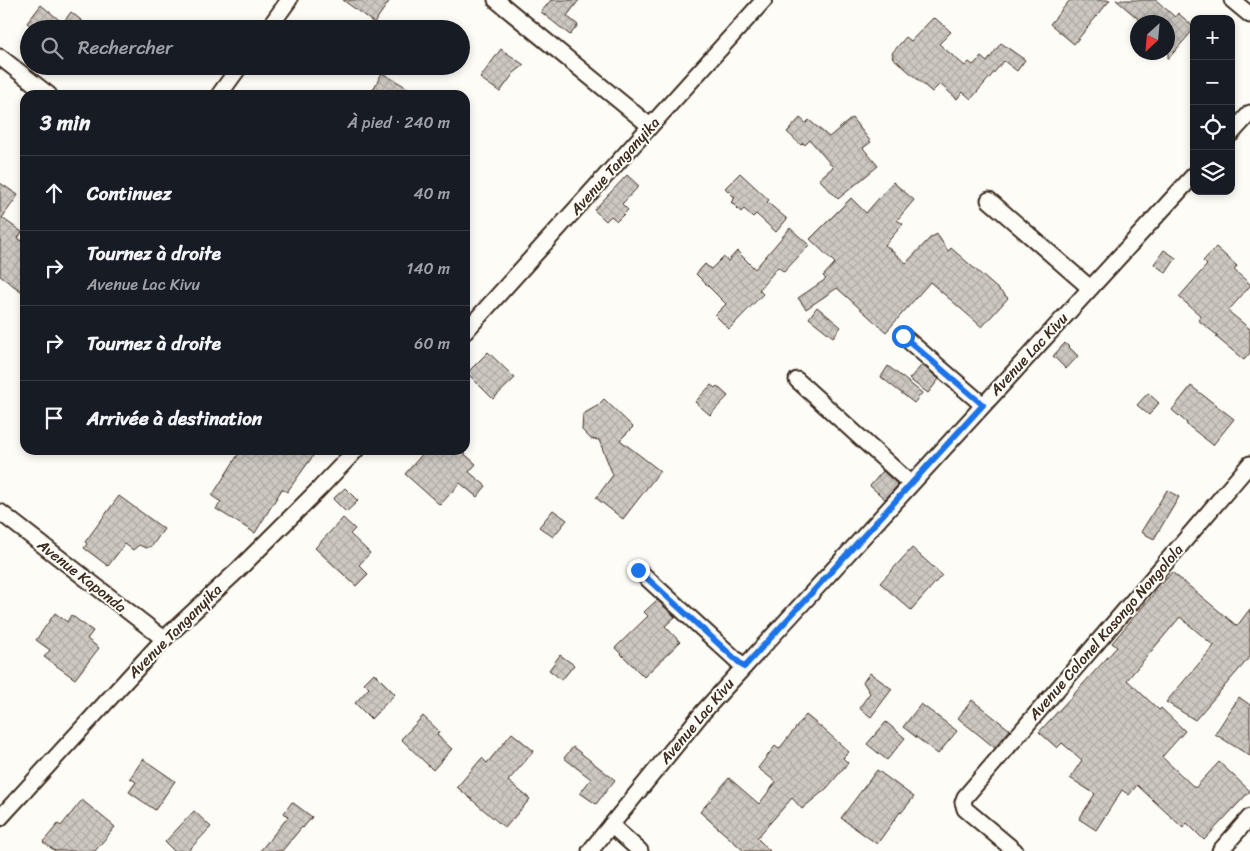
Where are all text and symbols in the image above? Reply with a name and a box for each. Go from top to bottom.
north arrow [1130,15,1175,60]
map controls [1190,15,1235,195]
button: + [1190,15,1235,60]
search box [20,20,470,75]
text: Rechercher [78,31,173,64]
icon: search [38,34,66,62]
button: − [1190,60,1235,105]
text: 3 min [40,104,90,142]
button: locate [1190,105,1235,150]
text: À pied · 240 m [347,108,450,137]
street label: Avenue Tanganyika [563,111,667,222]
button: layers [1190,150,1235,195]
text: Continuez [87,177,172,210]
icon: ahead [40,179,68,207]
text: 40 m [413,179,450,208]
text: Tournez à droite [87,237,221,270]
icon: right [40,254,68,282]
text: 140 m [407,254,450,283]
text: Avenue Lac Kivu [87,270,200,299]
street label: Avenue Lac Kivu [983,306,1075,402]
route start [892,325,915,348]
text: Tournez à droite [87,327,221,360]
icon: right [40,329,68,357]
text: 60 m [414,329,450,358]
text: Arrivée à destination [87,402,262,435]
icon: arrive [40,404,68,432]
street label: Avenue Kaponda [31,532,133,620]
street label: Avenue Colonel Kasongo Nongolola [1021,538,1190,727]
route end [627,559,650,582]
street label: Avenue Tanganyika [121,577,229,685]
street label: Avenue Lac Kivu [652,672,741,771]

